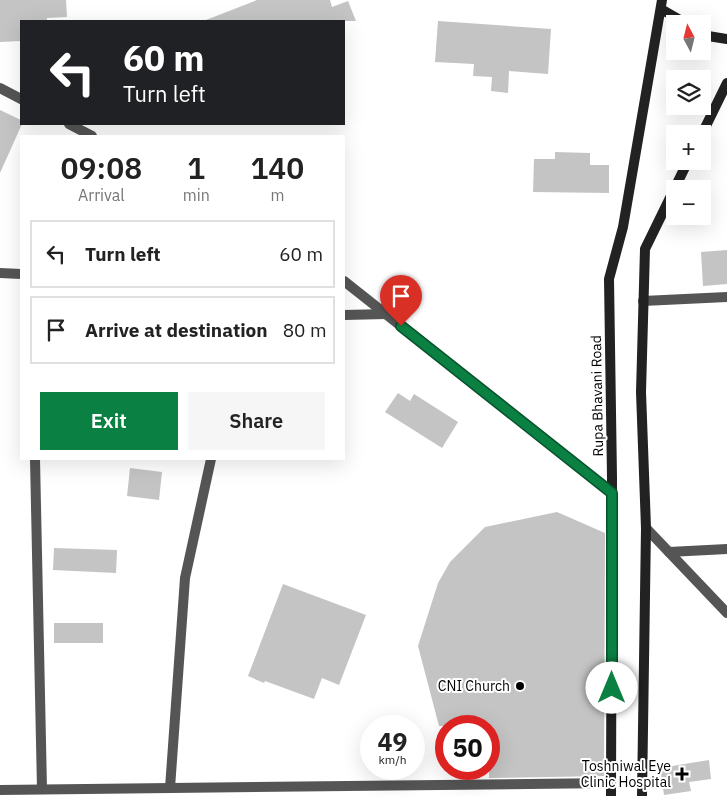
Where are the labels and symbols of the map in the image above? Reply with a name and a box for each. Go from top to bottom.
north arrow [666,15,711,60]
pin [380,275,422,326]
street label: Rupa Bhavani Road [587,335,607,457]
position arrow [585,661,637,713]
place label: CNI Church [438,677,510,695]
marker: CNI Church [514,680,526,692]
speed limit sign: 50 [435,715,500,780]
place label: Toshniwal Eye Clinic Hospital [581,757,671,791]
marker: Toshniwal Eye Clinic Hospital [675,767,689,781]

